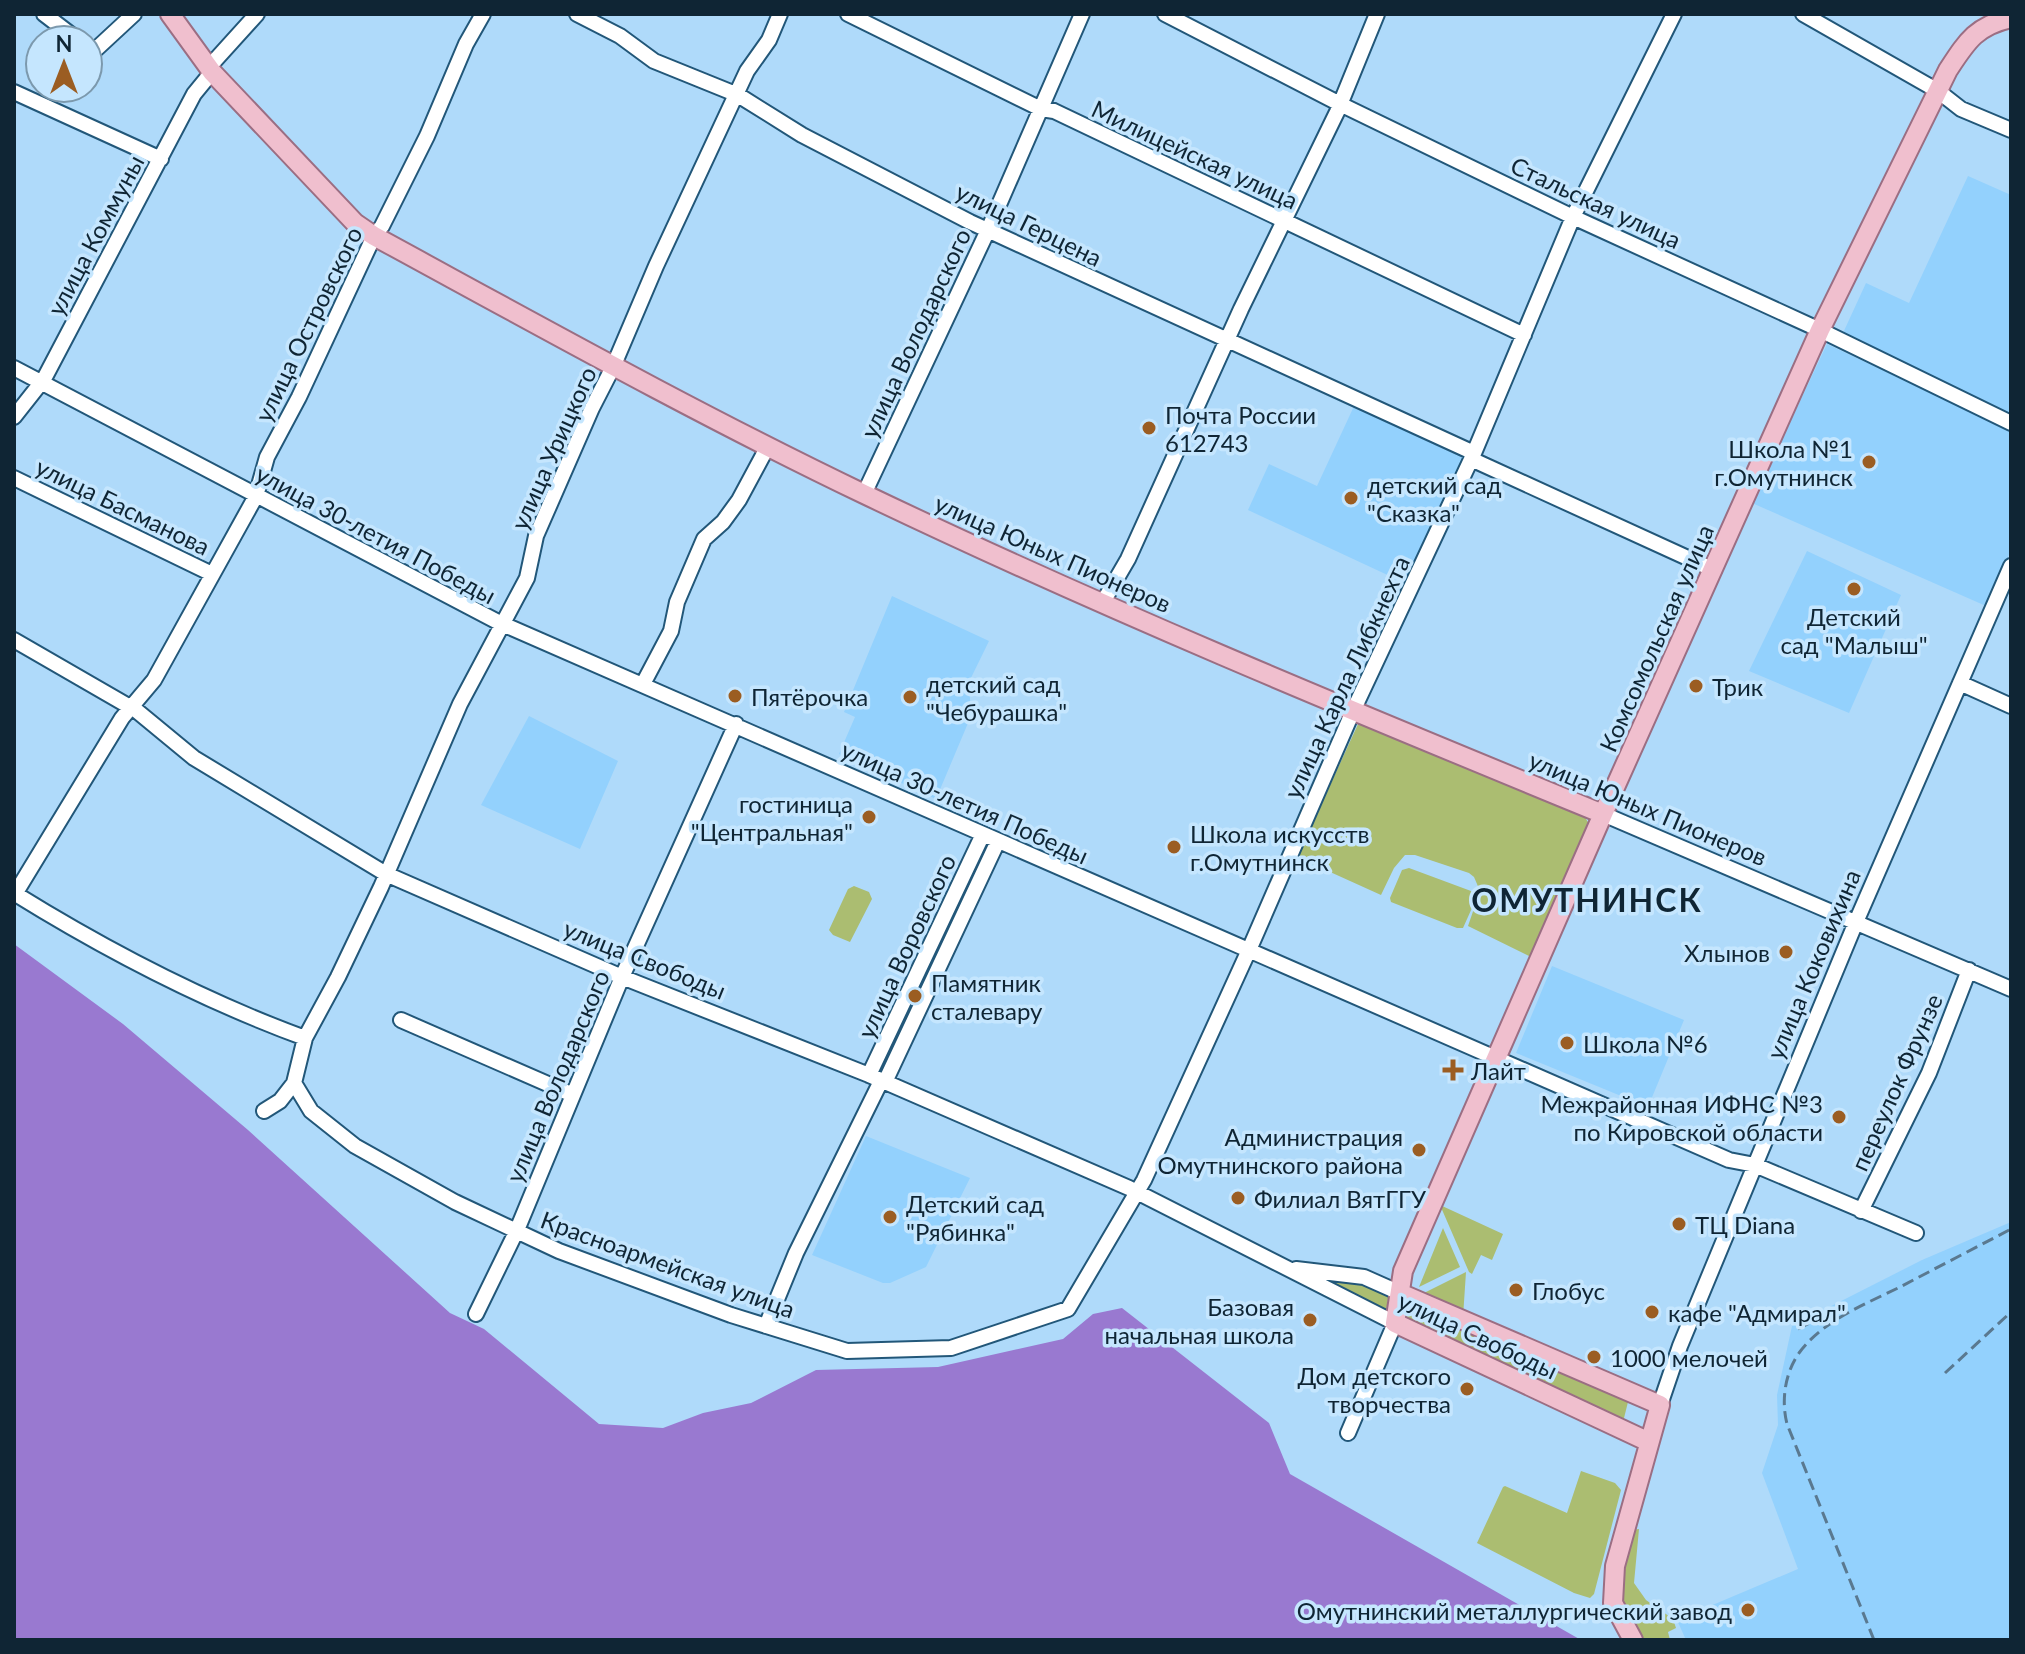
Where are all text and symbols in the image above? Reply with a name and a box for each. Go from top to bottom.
north arrow [24,24,104,104]
text: N [56,30,72,57]
street label: Милицейская улица [1087,94,1303,214]
street label: улица Коммуны [41,150,149,320]
street label: Стальская улица [1506,150,1686,254]
street label: улица Герцена [951,176,1107,272]
street label: улица Островского [248,222,368,426]
street label: улица Володарского [854,224,976,442]
street label: улица Урицкого [504,362,602,534]
place label: Почта России 612743 [1165,400,1316,457]
marker: Почта России 612743 [1140,419,1158,437]
place label: Школа №1 г.Омутнинск [1714,434,1854,491]
street label: улица Басманова [31,451,215,561]
marker: Школа №1 г.Омутнинск [1860,453,1878,471]
street label: улица 30-летия Победы [251,458,501,610]
place label: детский сад "Сказка" [1367,470,1502,527]
street label: улица Юных Пионеров [930,488,1176,618]
marker: детский сад "Сказка" [1342,489,1360,507]
street label: Комсомольская улица [1593,520,1719,756]
street label: улица Карла Либкнехта [1277,551,1415,803]
marker: Детский сад "Малыш" [1845,580,1863,598]
place label: Детский сад "Малыш" [1780,602,1928,659]
place label: детский сад "Чебурашка" [926,669,1067,726]
place label: Трик [1712,672,1764,701]
marker: Трик [1687,677,1705,695]
place label: Пятёрочка [751,682,868,711]
marker: Пятёрочка [726,687,744,705]
marker: детский сад "Чебурашка" [901,688,919,706]
street label: улица 30-летия Победы [837,734,1093,870]
street label: улица Юных Пионеров [1525,745,1771,871]
place label: гостиница "Центральная" [691,789,853,846]
marker: гостиница "Центральная" [860,808,878,826]
place label: Школа искусств г.Омутнинск [1190,819,1369,876]
marker: Школа искусств г.Омутнинск [1165,838,1183,856]
street label: улица Воровского [851,849,961,1043]
street label: улица Коковихина [1760,865,1866,1063]
district label: ОМУТНИНСК [1471,880,1703,919]
street label: улица Свободы [560,913,730,1005]
place label: Хлынов [1684,938,1770,967]
marker: Хлынов [1777,943,1795,961]
street label: улица Володарского [499,966,615,1186]
place label: Памятник сталевару [931,968,1043,1025]
marker: Памятник сталевару [906,987,924,1005]
street label: переулок Фрунзе [1844,989,1948,1175]
place label: Школа №6 [1583,1029,1708,1058]
marker: Школа №6 [1558,1034,1576,1052]
place label: Лайт [1470,1056,1526,1085]
marker: Лайт [1442,1059,1464,1081]
place label: Межрайонная ИФНС №3 по Кировской области [1541,1089,1823,1146]
marker: Межрайонная ИФНС №3 по Кировской области [1830,1108,1848,1126]
place label: Администрация Омутнинского района [1157,1122,1403,1179]
marker: Администрация Омутнинского района [1410,1141,1428,1159]
place label: Филиал ВятГГУ [1254,1184,1427,1213]
place label: Детский сад "Рябинка" [906,1189,1044,1246]
marker: Филиал ВятГГУ [1229,1189,1247,1207]
street label: Красноармейская улица [537,1205,799,1323]
marker: Детский сад "Рябинка" [881,1208,899,1226]
place label: ТЦ Diana [1695,1210,1795,1239]
marker: ТЦ Diana [1670,1215,1688,1233]
place label: Глобус [1532,1276,1605,1305]
marker: Глобус [1507,1281,1525,1299]
street label: улица Свободы [1394,1285,1562,1385]
place label: Базовая начальная школа [1104,1292,1294,1349]
place label: кафе "Адмирал" [1668,1298,1846,1327]
marker: кафе "Адмирал" [1643,1303,1661,1321]
marker: Базовая начальная школа [1301,1311,1319,1329]
place label: 1000 мелочей [1610,1343,1768,1372]
marker: 1000 мелочей [1585,1348,1603,1366]
place label: Дом детского творчества [1297,1361,1451,1418]
marker: Дом детского творчества [1458,1380,1476,1398]
place label: Омутнинский металлургический завод [1297,1596,1732,1625]
marker: Омутнинский металлургический завод [1739,1601,1757,1619]

